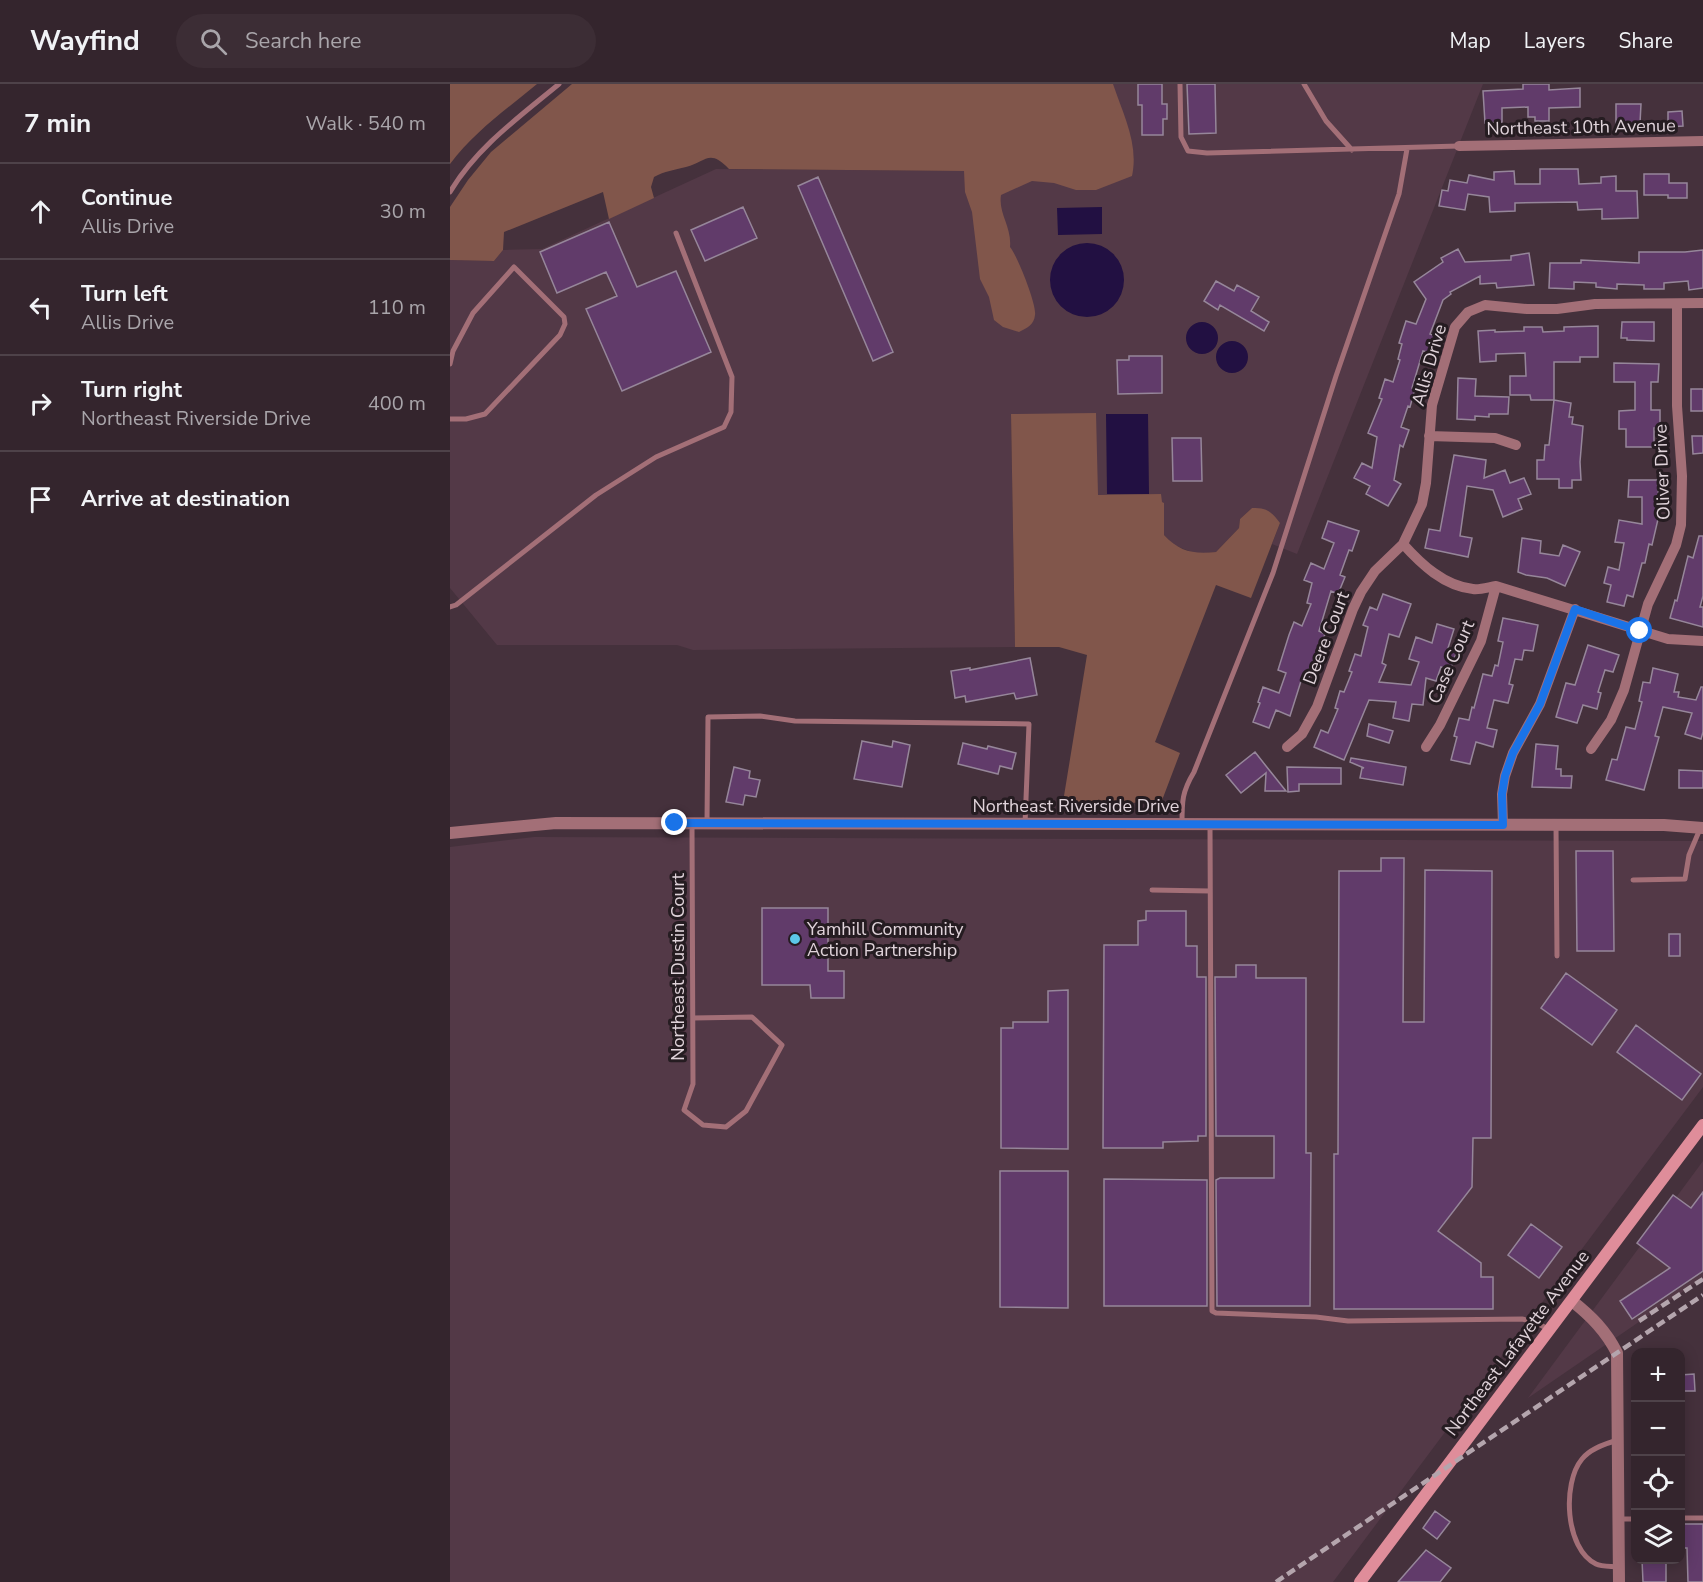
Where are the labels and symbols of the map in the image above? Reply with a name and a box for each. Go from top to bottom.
street label: Northeast 10th Avenue [1486,113,1676,141]
street label: Allis Drive [1406,321,1452,409]
street label: Oliver Drive [1648,424,1676,520]
street label: Deere Court [1297,587,1355,688]
street label: Case Court [1422,616,1480,708]
route start [1626,617,1652,643]
street label: Northeast Riverside Drive [973,794,1179,818]
route end [661,809,687,835]
street label: Northeast Dustin Court [666,873,690,1061]
place label: Yamhill Community Action Partnership [806,917,964,962]
marker: Yamhill Community Action Partnership [788,932,802,946]
street label: Northeast Lafayette Avenue [1439,1245,1595,1441]

